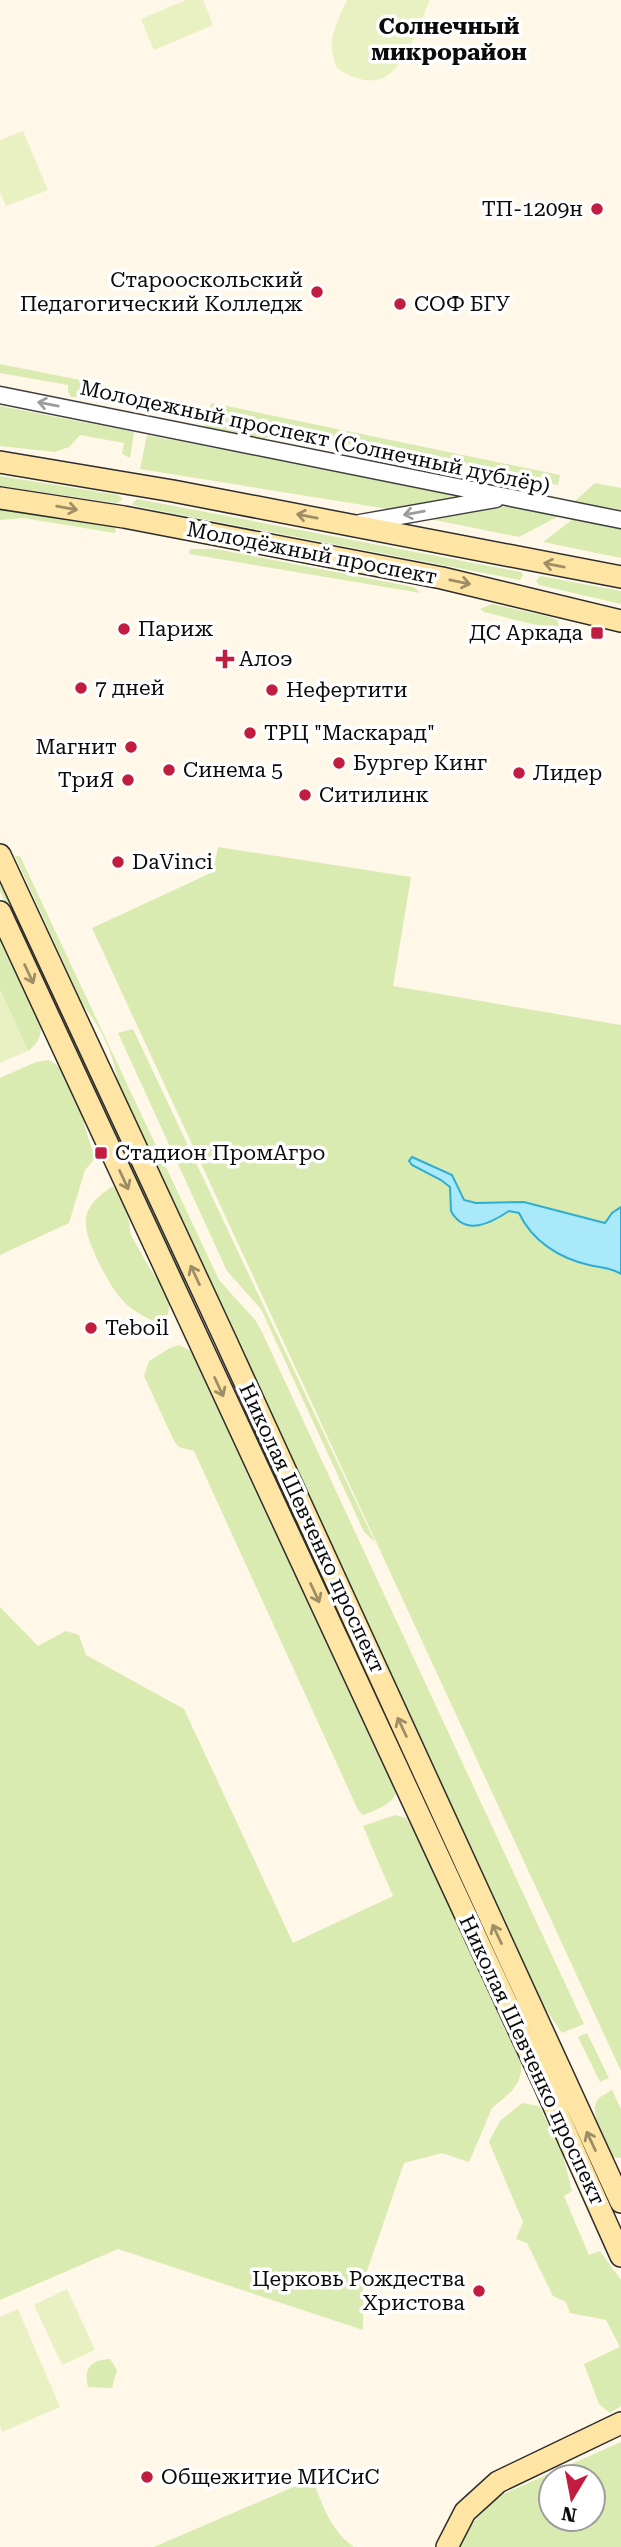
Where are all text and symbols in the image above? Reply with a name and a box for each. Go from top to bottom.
district label: Солнечный микрорайон [371,13,527,66]
place label: ТП-1209н [482,197,583,221]
marker: ТП-1209н [589,201,605,217]
place label: Старооскольский Педагогический Колледж [20,268,303,316]
marker: Старооскольский Педагогический Колледж [309,284,325,300]
place label: СОФ БГУ [414,292,511,316]
marker: СОФ БГУ [392,296,408,312]
street label: Молодежный проспект (Солнечный дублёр) [78,375,552,499]
one-way arrow [37,397,60,410]
one-way arrow [56,502,78,515]
one-way arrow [403,507,426,520]
one-way arrow [296,509,319,522]
street label: Молодёжный проспект [185,517,439,589]
one-way arrow [543,557,566,571]
one-way arrow [448,576,470,589]
place label: Париж [138,617,214,641]
marker: Париж [116,621,132,637]
place label: ДС Аркада [469,621,584,645]
marker: ДС Аркада [589,625,605,641]
place label: Алоэ [239,647,292,671]
marker: Алоэ [217,651,233,667]
place label: 7 дней [95,676,165,700]
place label: Нефертити [286,678,408,702]
marker: 7 дней [73,680,89,696]
marker: Нефертити [264,682,280,698]
place label: ТРЦ "Маскарад" [264,721,435,745]
marker: ТРЦ "Маскарад" [242,725,258,741]
place label: Магнит [35,735,117,759]
marker: Магнит [123,739,139,755]
place label: Бургер Кинг [353,751,488,775]
marker: Бургер Кинг [331,755,347,771]
place label: Синема 5 [183,758,283,782]
place label: Лидер [533,761,602,785]
marker: Синема 5 [161,762,177,778]
marker: Лидер [511,765,527,781]
place label: ТриЯ [58,768,114,792]
marker: ТриЯ [120,772,136,788]
place label: Ситилинк [319,783,429,807]
marker: Ситилинк [297,787,313,803]
place label: DaVinci [132,850,213,874]
marker: DaVinci [110,854,126,870]
one-way arrow [23,963,36,984]
place label: Стадион ПромАгро [115,1141,325,1165]
marker: Стадион ПромАгро [93,1145,109,1161]
one-way arrow [118,1169,132,1190]
one-way arrow [188,1265,201,1286]
place label: Teboil [105,1316,169,1340]
marker: Teboil [83,1320,99,1336]
one-way arrow [213,1376,226,1397]
street label: Николая Шевченко проспект [234,1379,390,1677]
one-way arrow [309,1582,322,1603]
one-way arrow [395,1717,408,1738]
street label: Николая Шевченко проспект [454,1911,610,2209]
one-way arrow [490,1923,503,1945]
one-way arrow [584,2130,597,2151]
place label: Церковь Рождества Христова [252,2267,466,2315]
marker: Церковь Рождества Христова [471,2283,487,2299]
north arrow [537,2463,607,2533]
place label: Общежитие МИСиС [161,2465,380,2489]
marker: Общежитие МИСиС [139,2469,155,2485]
text: N [560,2502,578,2527]

